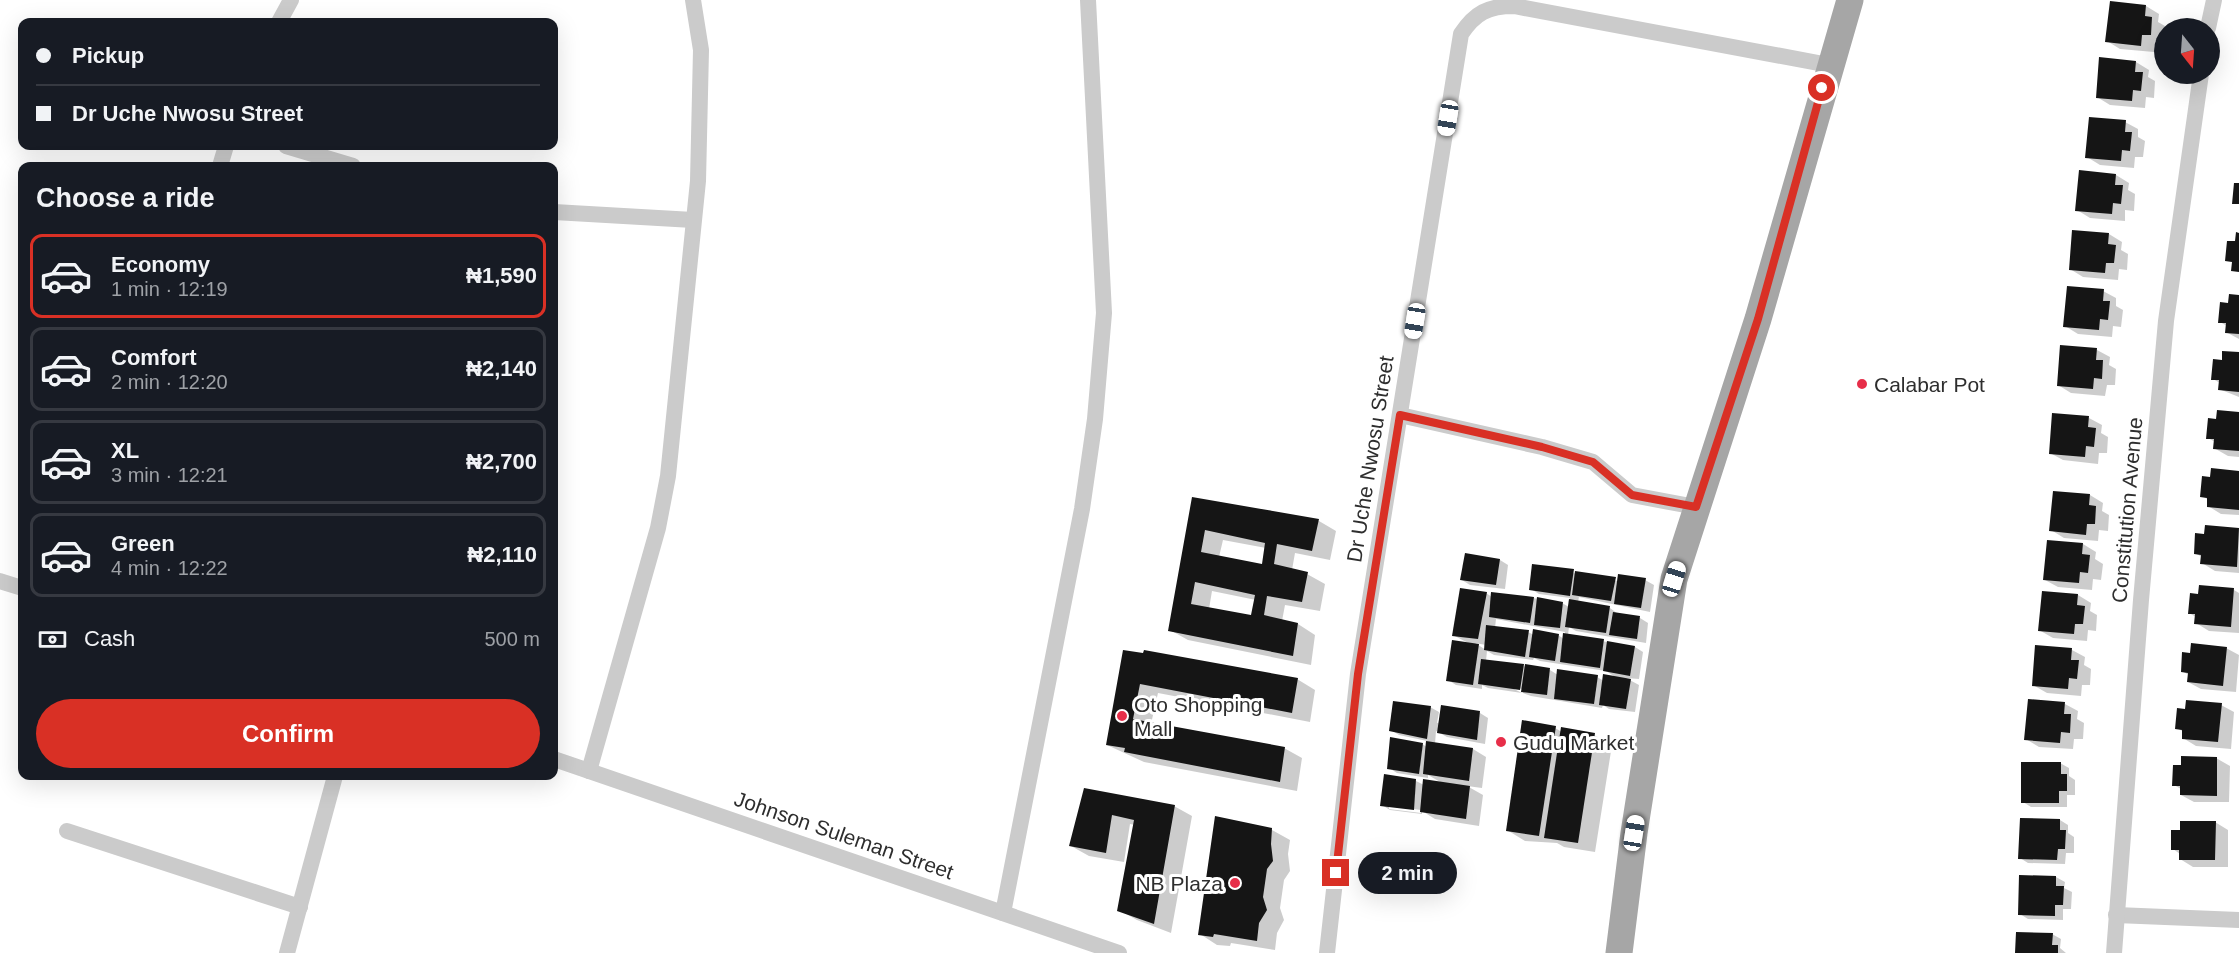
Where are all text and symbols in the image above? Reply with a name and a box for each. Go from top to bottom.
north arrow [2154,18,2220,84]
map controls [2154,18,2220,84]
text: Pickup [72,43,144,68]
route start [1808,74,1835,101]
car [1436,99,1460,137]
text: Dr Uche Nwosu Street [72,101,303,126]
text: Choose a ride [36,183,215,213]
icon: car [39,249,93,303]
text: Economy [111,252,210,277]
text: ₦1,590 [466,263,537,288]
text: 1 min · 12:19 [111,278,228,300]
car [1403,302,1427,340]
icon: car [39,342,93,396]
text: Comfort [111,345,197,370]
street label: Dr Uche Nwosu Street [1342,354,1398,564]
text: ₦2,140 [466,356,537,381]
text: 2 min · 12:20 [111,371,228,393]
place label: Calabar Pot [1874,373,1985,396]
marker: Calabar Pot [1855,377,1869,391]
street label: Constitution Avenue [2107,416,2147,604]
icon: car [39,435,93,489]
text: XL [111,438,139,463]
text: ₦2,700 [466,449,537,474]
text: 3 min · 12:21 [111,464,228,486]
icon: car [39,528,93,582]
text: Green [111,531,175,556]
text: ₦2,110 [467,542,537,567]
text: 4 min · 12:22 [111,557,228,579]
car [1660,559,1688,599]
icon: cash [36,623,69,656]
text: Cash [84,626,135,651]
text: 500 m [484,628,540,650]
place label: Oto Shopping Mall [1134,693,1262,740]
button: Confirm [36,699,540,768]
marker: Oto Shopping Mall [1115,709,1129,723]
place label: Gudu Market [1513,731,1635,754]
marker: Gudu Market [1494,735,1508,749]
street label: Johnson Suleman Street [732,787,957,883]
car [1622,814,1646,852]
callout: 2 min [1357,852,1456,894]
route end [1322,859,1349,886]
text: 2 min [1381,862,1434,884]
place label: NB Plaza [1135,872,1223,895]
marker: NB Plaza [1228,876,1242,890]

